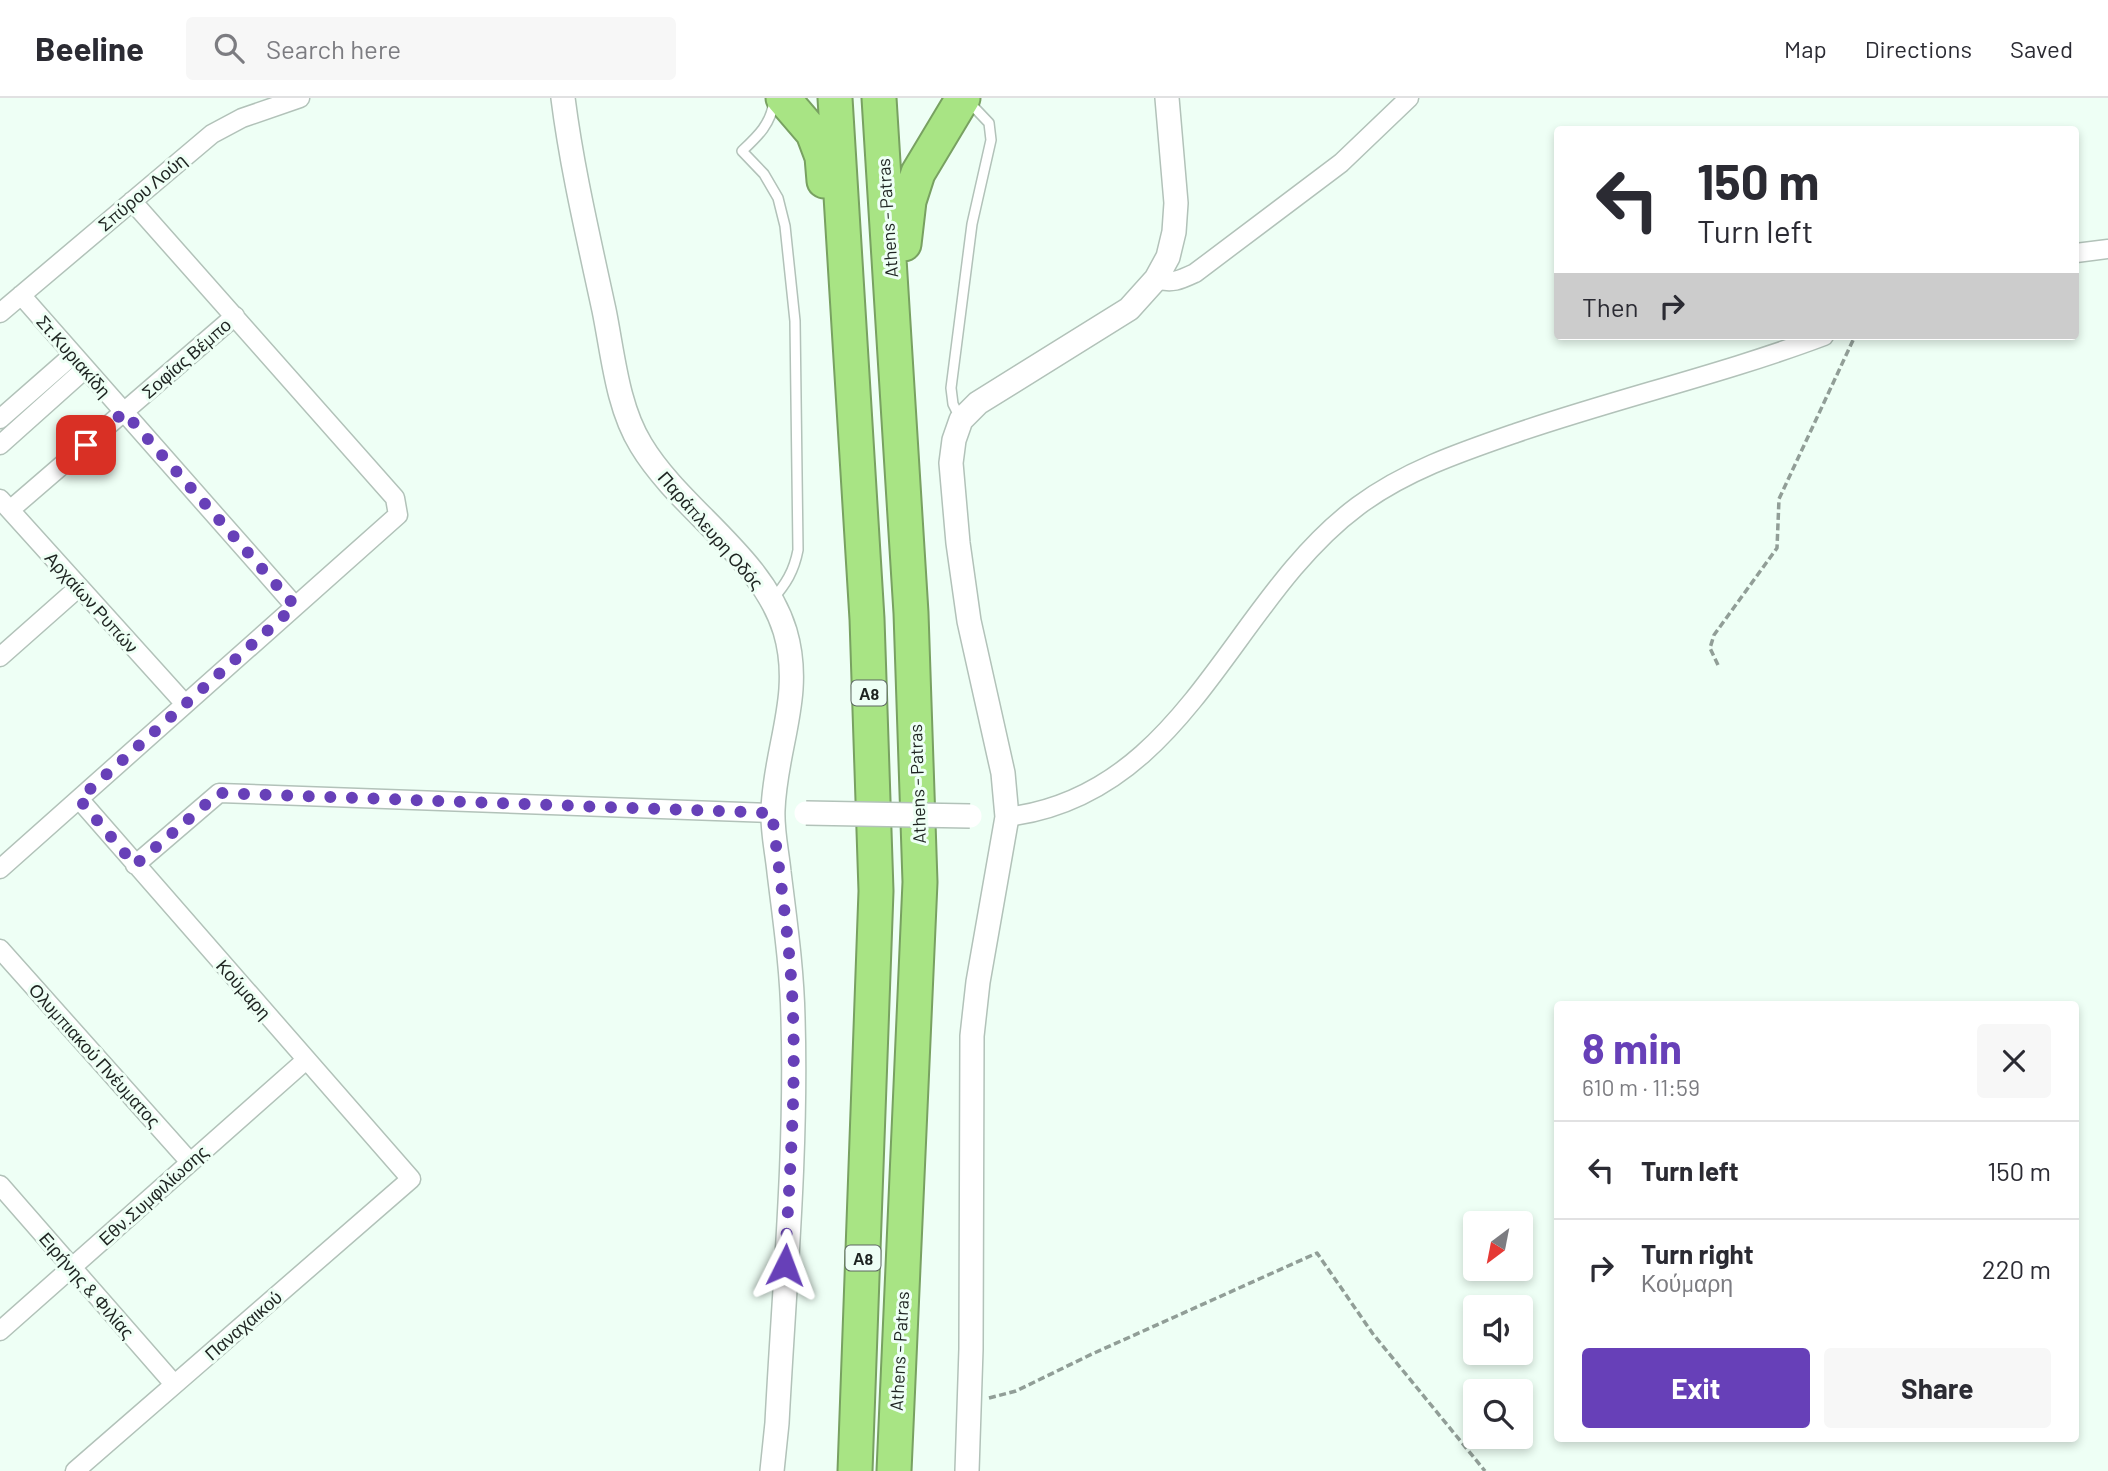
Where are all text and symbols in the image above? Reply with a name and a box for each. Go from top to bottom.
search box [186,17,676,80]
text: Beeline [35,28,144,68]
icon: search [210,29,248,67]
text: Search here [266,33,401,64]
text: Map [1784,34,1827,63]
text: Directions [1865,34,1972,63]
text: Saved [2010,34,2073,63]
street label: Σπύρου Λούη [93,149,191,235]
text: 150 m [1697,151,1819,210]
icon: left [1582,154,1673,245]
street label: Athens - Patras [872,158,902,278]
text: Turn left [1697,211,1814,249]
icon: right [1653,287,1691,325]
text: Then [1582,291,1639,322]
street label: Στ.Κυριακίδη [32,310,116,402]
street label: Σοφίας Βέμπο [137,313,235,403]
pin [56,415,116,475]
icon: arrive [67,426,105,464]
street label: Παράπλευρη Οδός [654,467,768,594]
street label: Αρχαίων Ρυπών [41,547,143,657]
road number: Α8 [852,680,886,706]
street label: Athens - Patras [904,724,930,844]
street label: Κούμαρη [212,955,276,1023]
street label: Ολυμπιακού Πνέυματος [25,978,166,1132]
text: 8 min [1582,1022,1682,1072]
button: close [1977,1024,2051,1098]
text: 610 m · 11:59 [1582,1073,1700,1101]
street label: Εθν.Συμφιλίωσης [94,1140,212,1250]
icon: left [1582,1151,1620,1189]
text: Turn left [1641,1155,1739,1186]
text: 150 m [1987,1155,2051,1186]
north arrow [1463,1211,1533,1281]
map controls [1463,1211,1533,1449]
street label: Ειρήνης & Φιλίας [35,1227,139,1343]
position arrow [748,1228,822,1302]
text: Turn right [1641,1238,1754,1269]
road number: Α8 [846,1246,880,1270]
icon: right [1582,1249,1620,1287]
text: 220 m [1982,1253,2051,1284]
text: Κούμαρη [1641,1269,1733,1297]
street label: Παναχαικού [200,1286,286,1364]
street label: Athens - Patras [885,1291,913,1411]
button: sound [1463,1295,1533,1365]
button: Exit [1582,1348,1810,1428]
button: Share [1824,1348,2051,1428]
button: search [1463,1379,1533,1449]

